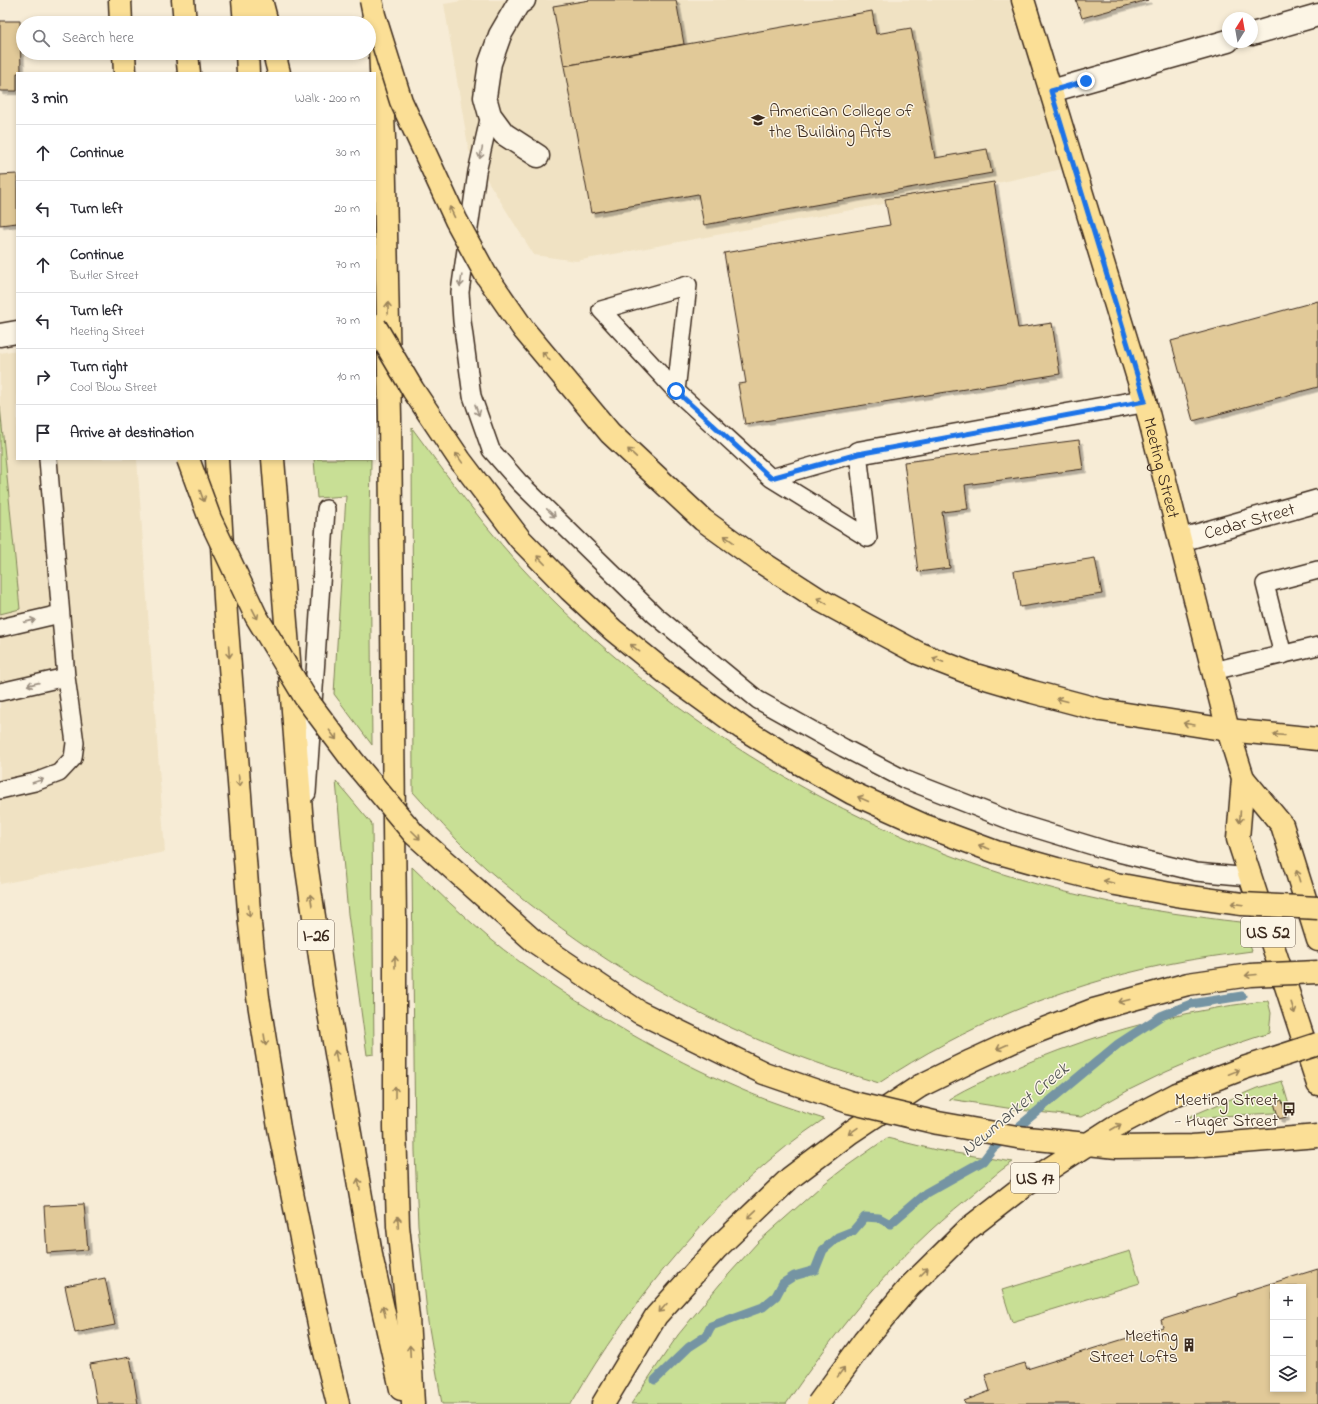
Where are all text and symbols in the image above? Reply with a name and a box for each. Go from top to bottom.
north arrow [1222,12,1258,48]
search box [16,16,376,60]
icon: search [30,27,52,49]
text: Search here [62,27,134,49]
route end [1077,72,1095,90]
text: 3 min [32,86,68,111]
text: Walk · 200 m [295,89,360,108]
place label: American College of the Building Arts [769,99,914,147]
school or university icon: American College of the Building Arts [750,112,766,128]
icon: ahead [32,142,54,164]
text: Continue [70,142,124,164]
text: 30 m [336,143,360,162]
one-way arrow [477,146,485,159]
icon: left [32,198,54,220]
text: Turn left [70,198,123,220]
text: 20 m [335,199,360,218]
one-way arrow [448,207,455,219]
text: Continue [70,244,124,266]
icon: ahead [32,254,54,276]
text: 70 m [336,255,360,274]
text: Butler Street [70,266,139,285]
one-way arrow [458,274,465,287]
text: Turn left [70,300,123,322]
one-way arrow [384,302,392,315]
icon: left [32,310,54,332]
text: 70 m [336,311,360,330]
text: Meeting Street [70,322,145,341]
one-way arrow [542,350,550,361]
text: Turn right [70,356,128,378]
icon: right [32,366,54,388]
text: 10 m [337,367,360,386]
text: Cool Blow Street [70,378,157,397]
route start [667,382,685,400]
one-way arrow [474,403,481,416]
street label: Meeting Street [1135,415,1185,522]
icon: arrive [32,422,54,444]
text: Arrive at destination [70,422,194,444]
one-way arrow [627,449,637,458]
one-way arrow [455,453,463,464]
one-way arrow [198,489,206,501]
street label: Cedar Street [1201,497,1298,548]
one-way arrow [546,508,556,518]
one-way arrow [724,535,735,543]
one-way arrow [536,555,545,565]
one-way arrow [816,597,828,605]
one-way arrow [252,608,260,620]
one-way arrow [23,617,36,624]
one-way arrow [630,644,641,653]
one-way arrow [225,645,232,658]
one-way arrow [933,656,945,664]
one-way arrow [27,681,40,689]
one-way arrow [1056,696,1069,703]
one-way arrow [1183,720,1196,728]
one-way arrow [329,729,337,740]
one-way arrow [1273,732,1286,739]
one-way arrow [235,774,242,787]
one-way arrow [31,777,44,784]
one-way arrow [858,794,870,802]
one-way arrow [1236,810,1243,823]
one-way arrow [411,830,421,840]
one-way arrow [978,843,990,851]
one-way arrow [1294,869,1301,882]
one-way arrow [1103,877,1116,885]
one-way arrow [307,894,315,907]
one-way arrow [1231,900,1244,908]
one-way arrow [245,904,252,917]
road number: US 52 [1241,917,1295,947]
road number: I-26 [298,920,334,950]
one-way arrow [391,956,399,969]
one-way arrow [1245,971,1258,979]
one-way arrow [1118,998,1131,1005]
one-way arrow [1290,1001,1297,1014]
one-way arrow [261,1033,269,1046]
one-way arrow [997,1043,1009,1051]
one-way arrow [332,1050,340,1063]
water label: Newmarket Creek [955,1056,1076,1163]
one-way arrow [1227,1067,1239,1075]
one-way arrow [391,1086,399,1099]
place label: Meeting Street - Huger Street [1174,1088,1278,1136]
bus stop icon: Meeting Street - Huger Street [1281,1101,1297,1117]
one-way arrow [1110,1122,1122,1130]
one-way arrow [847,1127,858,1135]
road number: US 17 [1011,1163,1059,1193]
one-way arrow [355,1178,363,1191]
one-way arrow [747,1209,758,1218]
one-way arrow [395,1216,402,1229]
one-way arrow [919,1267,929,1277]
map controls [1270,1284,1306,1392]
button: + [1270,1284,1306,1320]
one-way arrow [658,1303,668,1313]
one-way arrow [379,1305,387,1318]
button: − [1270,1320,1306,1356]
place label: Meeting Street Lofts [1089,1324,1178,1371]
building icon: Meeting Street Lofts [1181,1337,1197,1353]
one-way arrow [406,1345,413,1358]
button: layers [1270,1356,1306,1392]
one-way arrow [837,1367,845,1378]

